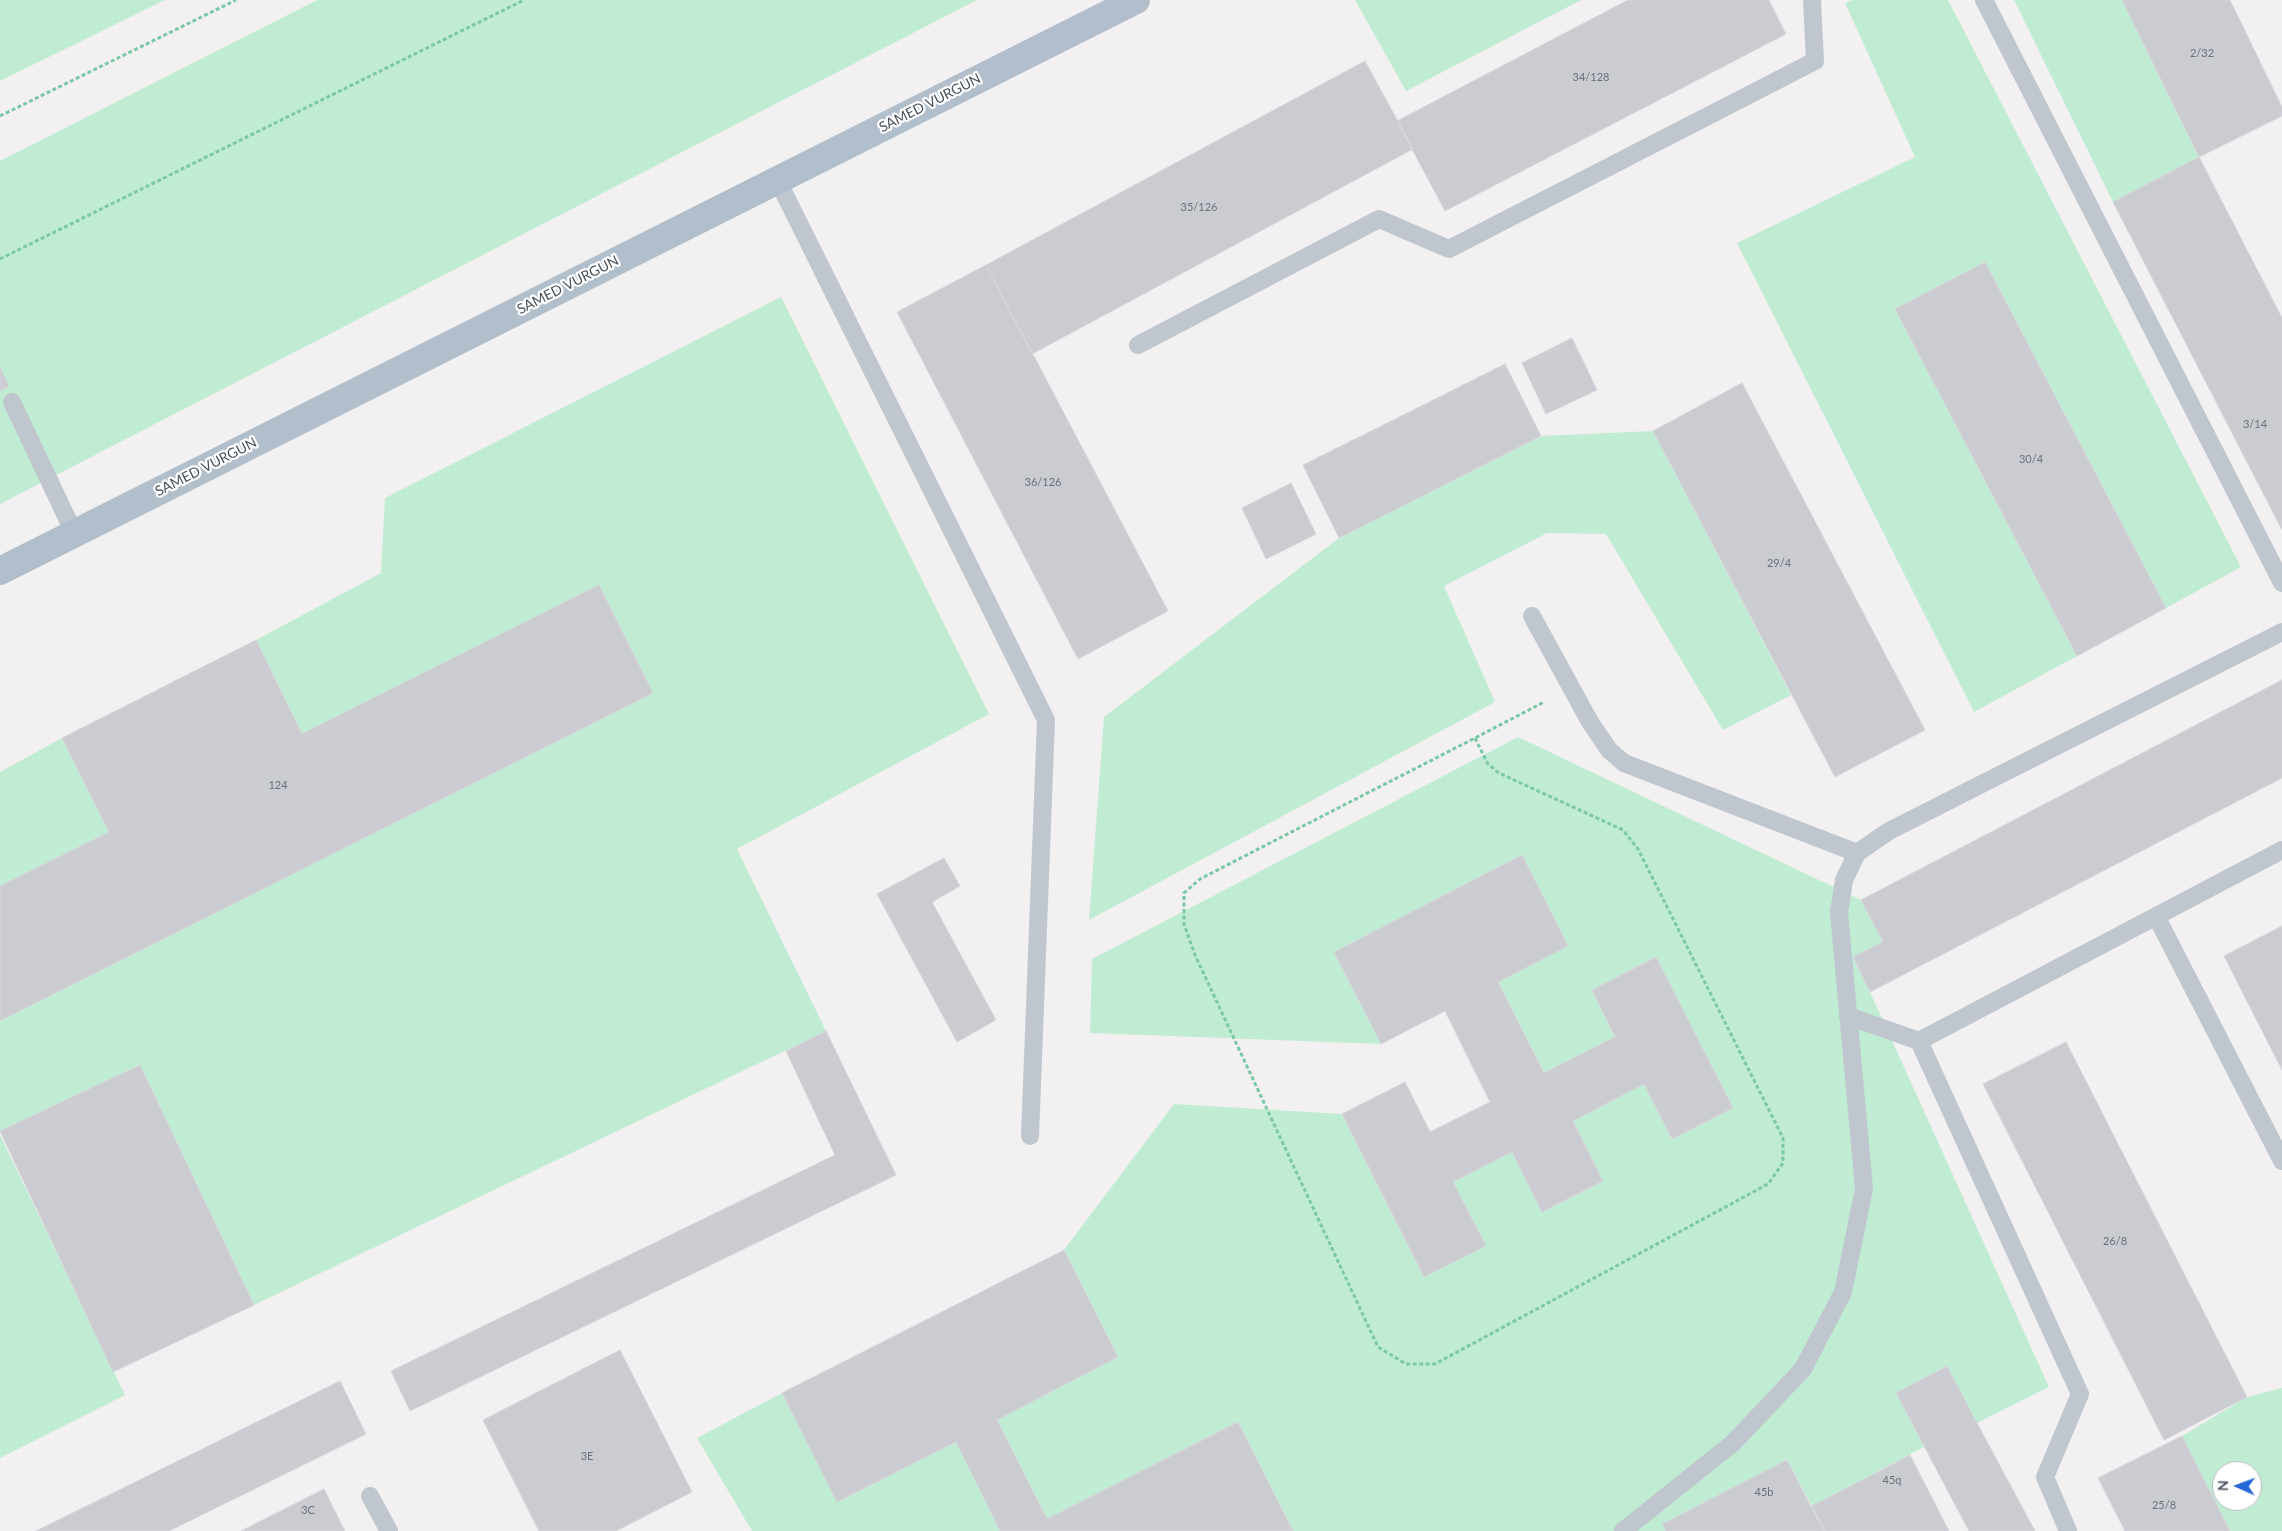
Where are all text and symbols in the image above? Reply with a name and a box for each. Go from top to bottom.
house number: 2/32 [2190,46,2214,60]
street label: SAMED VURGUN [876,70,984,136]
house number: 34/128 [1573,70,1609,84]
house number: 35/126 [1181,200,1217,214]
street label: SAMED VURGUN [514,252,622,318]
house number: 3/14 [2243,417,2267,431]
street label: SAMED VURGUN [152,434,260,500]
house number: 30/4 [2019,452,2043,466]
house number: 36/126 [1025,475,1061,489]
house number: 29/4 [1767,556,1791,570]
house number: 124 [268,778,288,792]
house number: 26/8 [2103,1234,2127,1248]
house number: 3E [581,1449,593,1463]
north arrow [2212,1461,2262,1511]
house number: 45q [1883,1473,1901,1487]
text: N [2214,1480,2231,1491]
house number: 45b [1755,1485,1773,1499]
house number: 25/8 [2152,1498,2176,1512]
house number: 3C [301,1503,315,1517]

